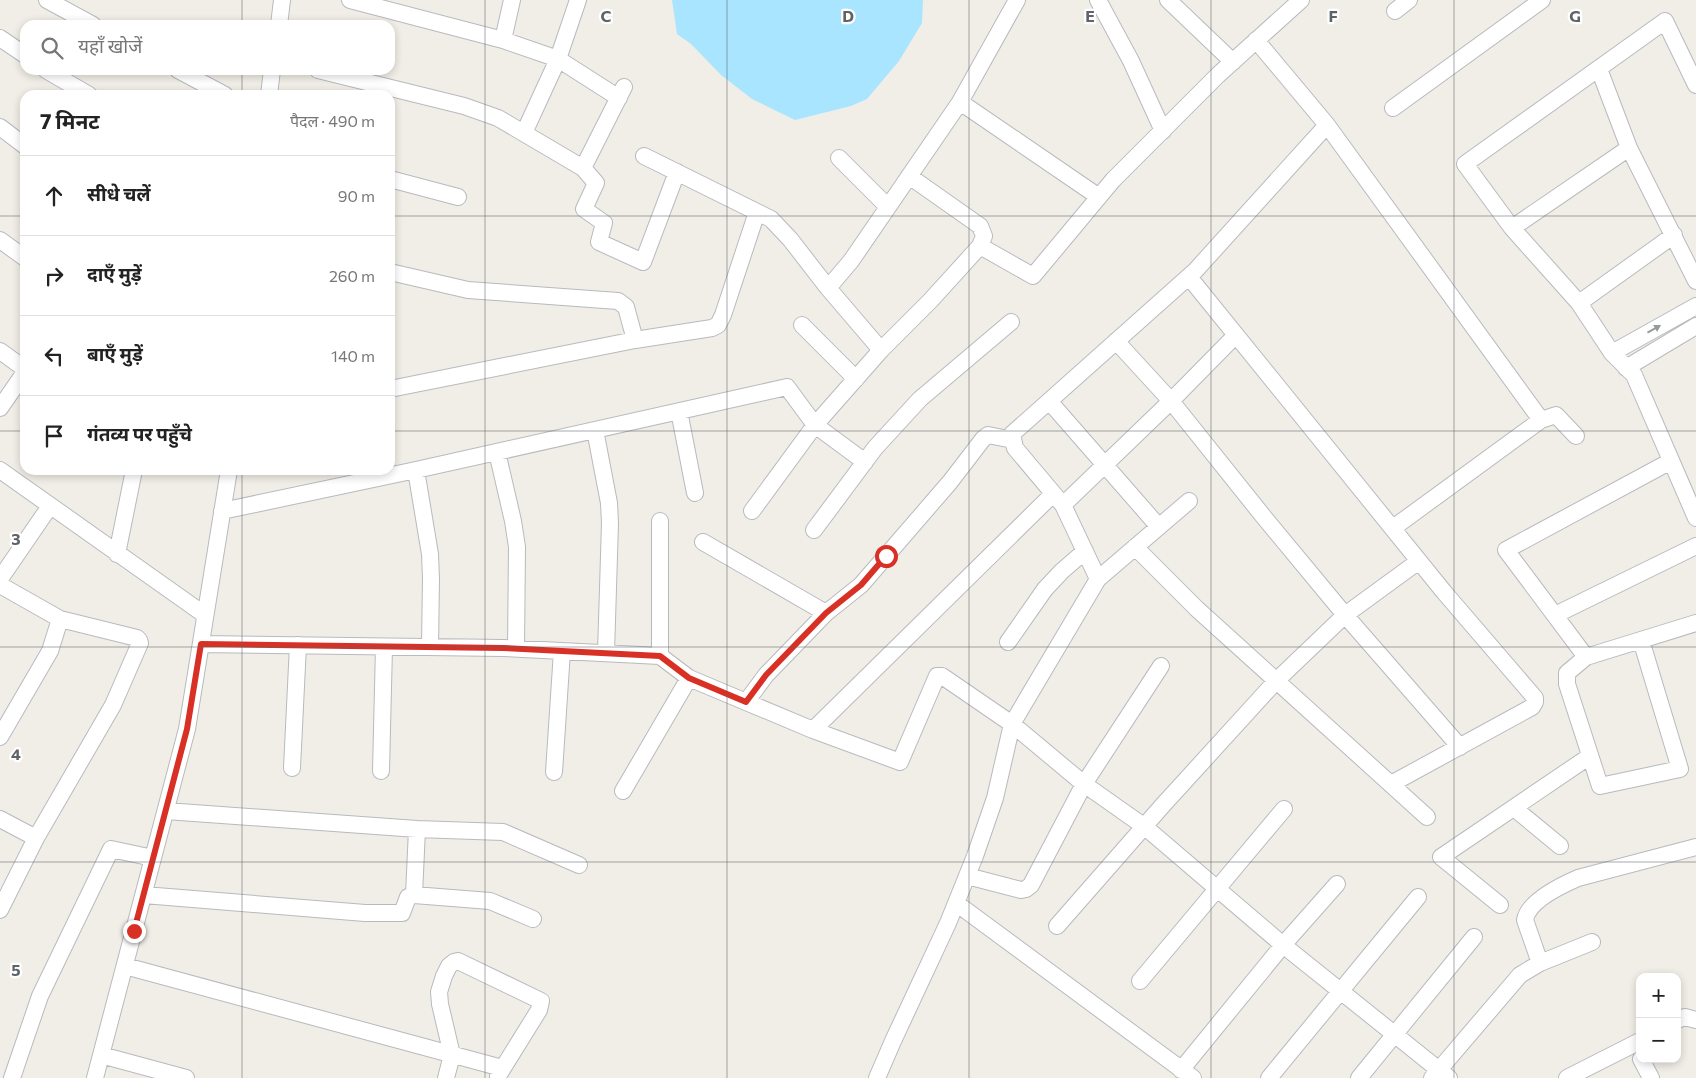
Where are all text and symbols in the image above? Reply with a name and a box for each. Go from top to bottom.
text: C [601,6,612,25]
text: D [842,6,854,25]
text: E [1085,6,1095,25]
text: F [1328,6,1338,25]
text: G [1569,6,1581,25]
search box [20,20,395,75]
icon: search [38,34,66,62]
text: यहाँ खोजें [78,34,142,57]
text: 7 मिनट [40,108,100,133]
text: पैदल · 490 m [290,111,375,130]
icon: ahead [40,182,68,210]
text: सीधे चलें [87,182,151,205]
text: 90 m [338,186,375,205]
icon: right [40,262,68,290]
text: दाएँ मुड़ें [87,262,142,285]
text: 260 m [329,266,375,285]
one-way arrow [1647,325,1661,334]
icon: left [40,342,68,370]
text: बाएँ मुड़ें [87,342,143,365]
text: 140 m [331,346,375,365]
icon: arrive [40,422,68,450]
text: गंतव्य पर पहुँचे [87,422,192,445]
text: 3 [11,529,21,548]
route start [875,545,898,568]
text: 4 [11,744,21,763]
route end [123,920,146,943]
text: 5 [11,960,21,979]
map controls [1636,973,1681,1063]
button: + [1636,973,1681,1018]
button: − [1636,1018,1681,1063]

